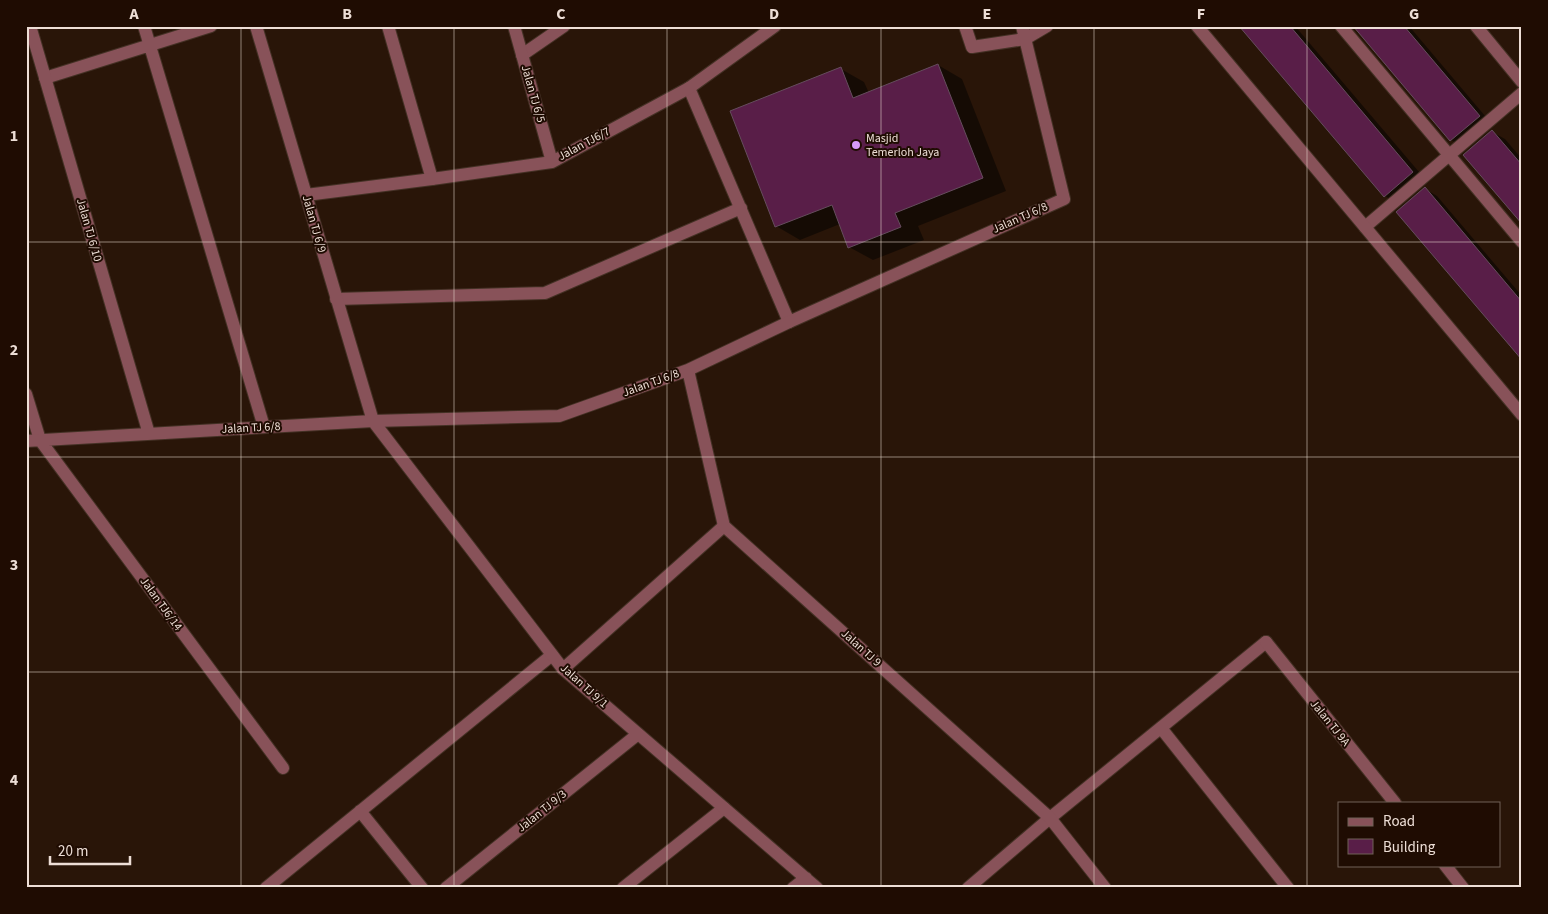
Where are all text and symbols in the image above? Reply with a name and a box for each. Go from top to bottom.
text: A [128,3,139,25]
text: B [342,3,352,25]
text: C [556,3,566,25]
text: D [769,3,779,25]
text: E [983,3,991,25]
text: F [1197,3,1205,25]
text: G [1409,3,1419,25]
street label: Jalan TJ 6/5 [517,63,549,125]
street label: Jalan TJ6/7 [555,123,613,165]
text: 1 [10,125,18,147]
place label: Masjid Temerloh Jaya [866,130,939,161]
marker: Masjid Temerloh Jaya [850,139,862,151]
street label: Jalan TJ 6/9 [298,193,330,255]
street label: Jalan TJ 6/10 [72,196,106,264]
street label: Jalan TJ 6/8 [990,198,1050,238]
text: 2 [10,339,18,361]
street label: Jalan TJ 6/8 [620,365,682,401]
street label: Jalan TJ 6/8 [221,418,281,438]
text: 3 [10,554,18,576]
street label: Jalan TJ6/14 [136,574,186,634]
street label: Jalan TJ 9 [837,625,885,671]
street label: Jalan TJ 9/1 [556,660,612,712]
street label: Jalan TJ 9A [1306,696,1354,750]
text: 4 [10,769,19,791]
street label: Jalan TJ 9/3 [514,786,570,836]
legend [1338,802,1500,866]
text: Road [1383,811,1415,832]
scale bar [50,834,130,866]
text: Building [1383,837,1436,858]
text: 20 m [58,841,88,862]

